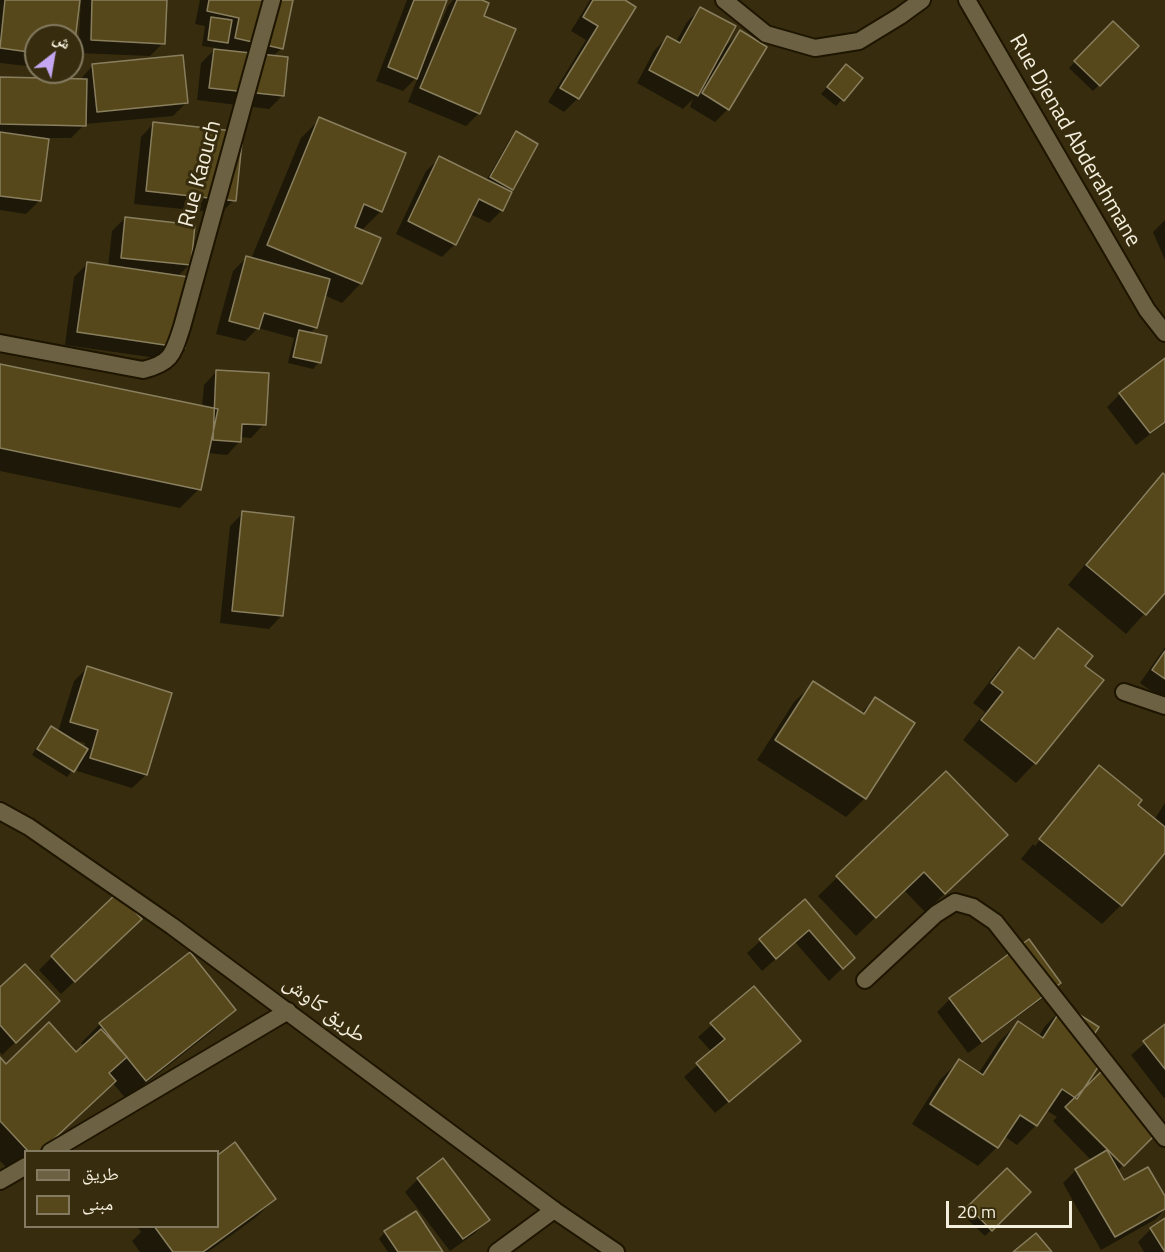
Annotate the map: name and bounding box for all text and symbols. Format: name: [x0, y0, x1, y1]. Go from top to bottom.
north arrow: [24, 24, 84, 84]
text: ش: [49, 26, 76, 55]
street label: Rue Djenad Abderahmane: [1002, 30, 1146, 252]
street label: Rue Kaouch: [174, 118, 228, 230]
street label: طريق كاوش: [277, 970, 371, 1050]
legend: [24, 1150, 219, 1228]
text: طريق: [82, 1160, 119, 1187]
scale bar: [949, 1189, 1075, 1227]
text: مبنى: [82, 1190, 113, 1217]
text: 20 m: [957, 1198, 996, 1225]

